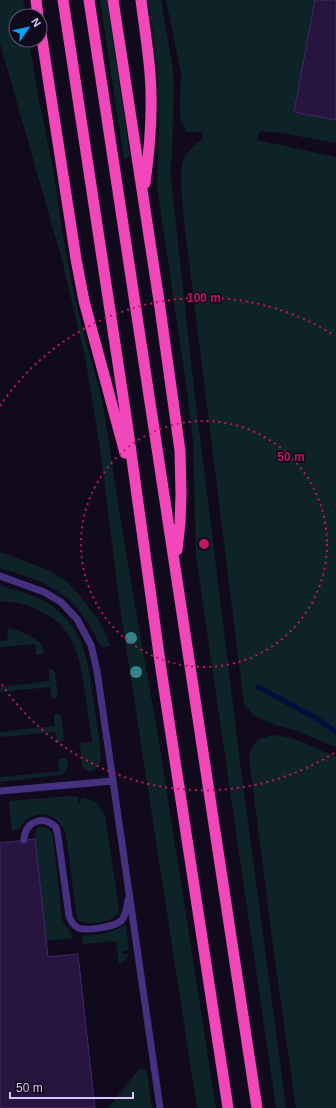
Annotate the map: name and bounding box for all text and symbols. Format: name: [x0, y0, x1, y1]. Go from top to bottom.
north arrow: [8, 8, 48, 48]
text: N: [29, 16, 44, 29]
text: 100 m: [187, 291, 221, 305]
text: 50 m: [277, 450, 305, 464]
centre of rings: [197, 537, 211, 551]
scale bar: [10, 1074, 133, 1100]
text: 50 m: [16, 1081, 43, 1095]

